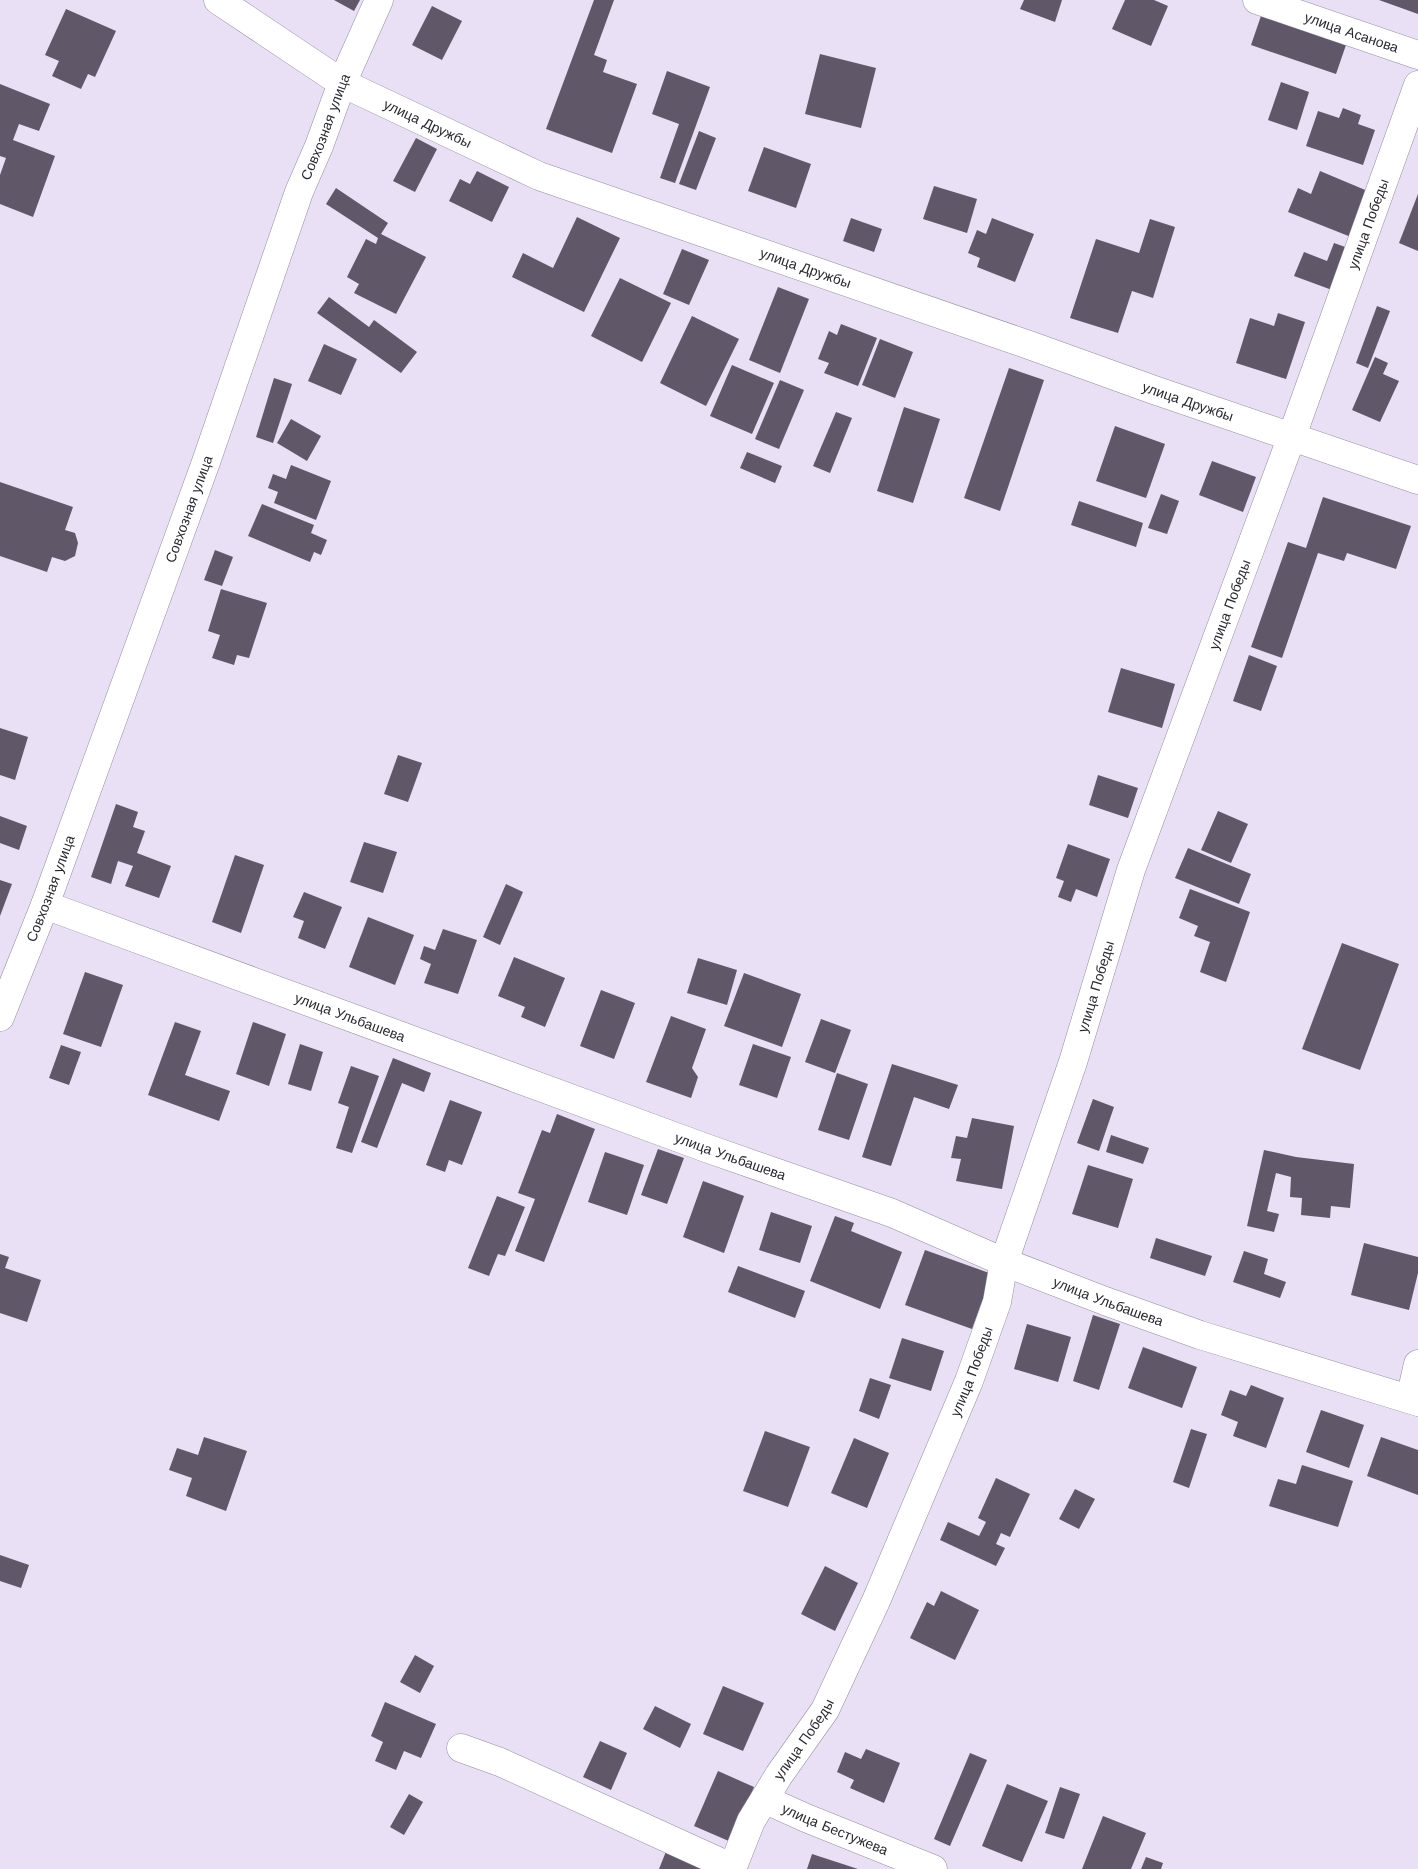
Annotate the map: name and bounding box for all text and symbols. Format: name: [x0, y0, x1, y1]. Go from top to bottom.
street label: улица Асанова: [1303, 9, 1401, 56]
street label: Совхозная улица: [297, 71, 353, 182]
street label: улица Дружбы: [381, 96, 474, 151]
street label: улица Победы: [1345, 177, 1392, 271]
street label: улица Дружбы: [758, 245, 853, 291]
street label: улица Дружбы: [1140, 378, 1235, 424]
street label: Совхозная улица: [162, 453, 216, 565]
street label: улица Победы: [1205, 557, 1253, 652]
street label: Совхозная улица: [23, 833, 78, 944]
street label: улица Победы: [1074, 939, 1117, 1034]
street label: улица Ульбашева: [293, 990, 408, 1045]
street label: улица Ульбашева: [673, 1129, 788, 1183]
street label: улица Ульбашева: [1051, 1274, 1166, 1329]
street label: улица Победы: [947, 1325, 996, 1419]
street label: улица Победы: [770, 1696, 837, 1782]
street label: улица Бестужева: [779, 1800, 891, 1858]

